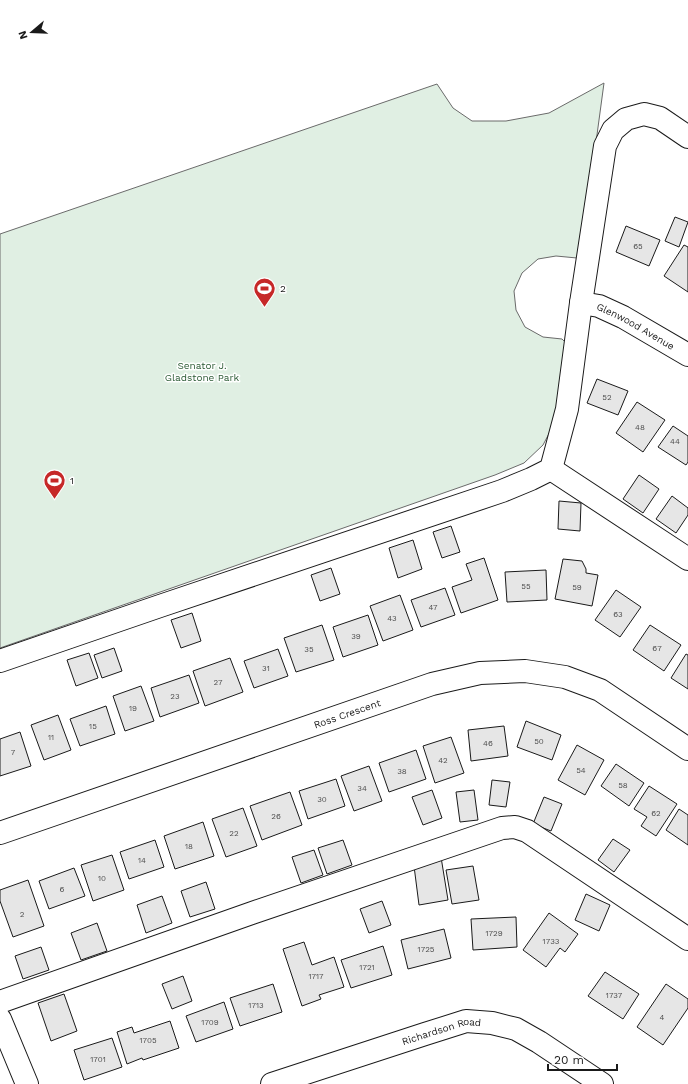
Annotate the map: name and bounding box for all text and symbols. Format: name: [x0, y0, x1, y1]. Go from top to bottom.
north arrow: [12, 12, 52, 52]
text: N: [16, 29, 30, 41]
house number: 65: [633, 242, 643, 251]
sports icon: 2: [251, 275, 277, 308]
place label: 2: [280, 283, 286, 294]
street label: Glenwood Avenue: [595, 301, 677, 352]
park label: Senator J. Gladstone Park: [165, 360, 240, 383]
house number: 52: [602, 393, 612, 402]
house number: 48: [635, 423, 645, 432]
house number: 44: [670, 437, 680, 446]
sports icon: 1: [41, 467, 67, 500]
place label: 1: [70, 475, 74, 486]
house number: 55: [521, 582, 531, 591]
house number: 59: [572, 583, 582, 592]
house number: 47: [429, 603, 438, 612]
house number: 63: [613, 610, 623, 619]
house number: 43: [387, 614, 397, 623]
house number: 39: [351, 632, 361, 641]
house number: 67: [652, 644, 662, 653]
house number: 35: [304, 645, 314, 654]
house number: 31: [262, 664, 270, 673]
house number: 27: [214, 678, 223, 687]
house number: 23: [170, 692, 180, 701]
street label: Ross Crescent: [312, 697, 383, 730]
house number: 19: [129, 704, 137, 713]
house number: 15: [89, 722, 97, 731]
house number: 11: [48, 733, 54, 742]
house number: 50: [534, 737, 544, 746]
house number: 46: [483, 739, 493, 748]
house number: 7: [11, 748, 16, 757]
house number: 42: [438, 756, 448, 765]
house number: 54: [576, 766, 586, 775]
house number: 38: [397, 767, 407, 776]
house number: 58: [618, 781, 628, 790]
house number: 34: [357, 784, 367, 793]
house number: 30: [317, 795, 327, 804]
house number: 62: [651, 809, 661, 818]
house number: 26: [271, 812, 281, 821]
house number: 22: [229, 829, 239, 838]
house number: 18: [185, 842, 193, 851]
house number: 14: [138, 856, 146, 865]
house number: 10: [98, 874, 106, 883]
house number: 6: [60, 885, 65, 894]
house number: 2: [20, 910, 25, 919]
house number: 1729: [485, 929, 503, 938]
house number: 1733: [543, 937, 560, 946]
house number: 1725: [418, 945, 435, 954]
house number: 1721: [359, 963, 375, 972]
house number: 1717: [308, 972, 324, 981]
house number: 1737: [606, 991, 623, 1000]
house number: 1713: [248, 1001, 264, 1010]
house number: 4: [660, 1013, 665, 1022]
street label: Richardson Road: [401, 1016, 482, 1047]
house number: 1709: [201, 1018, 219, 1027]
house number: 1705: [139, 1036, 157, 1045]
scale bar: [548, 1046, 617, 1072]
text: 20 m: [554, 1053, 584, 1067]
house number: 1701: [90, 1055, 106, 1064]

